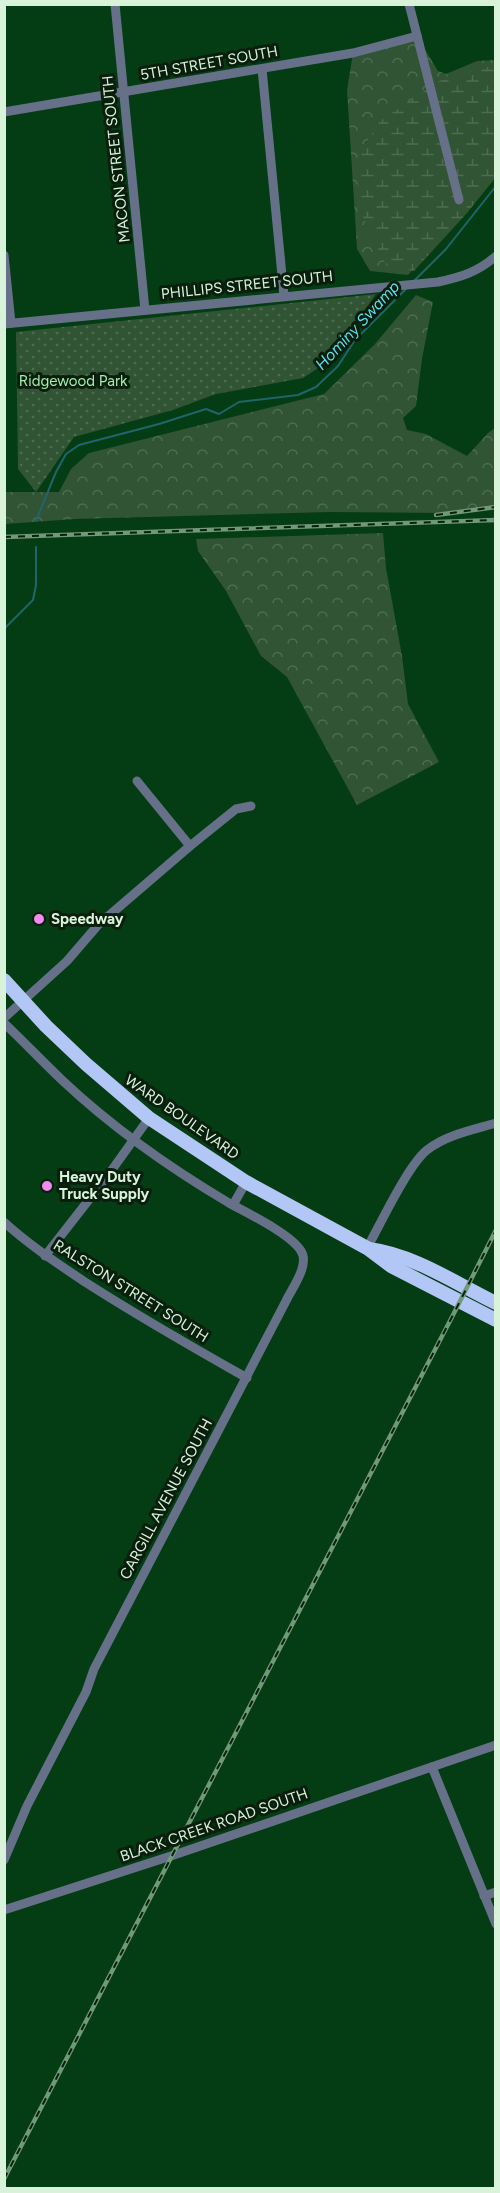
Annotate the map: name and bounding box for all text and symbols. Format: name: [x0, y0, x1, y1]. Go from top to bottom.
street label: 5TH STREET SOUTH: [139, 42, 279, 84]
street label: MACON STREET SOUTH: [98, 75, 134, 243]
street label: PHILLIPS STREET SOUTH: [160, 267, 334, 303]
water label: Hominy Swamp: [311, 277, 403, 374]
park label: Ridgewood Park: [19, 372, 128, 390]
place label: Speedway: [51, 910, 124, 928]
marker: Speedway: [32, 912, 46, 926]
street label: WARD BOULEVARD: [121, 1071, 243, 1163]
place label: Heavy Duty Truck Supply: [59, 1168, 150, 1203]
marker: Heavy Duty Truck Supply: [40, 1179, 54, 1193]
street label: RALSTON STREET SOUTH: [50, 1236, 212, 1346]
street label: CARGILL AVENUE SOUTH: [116, 1416, 216, 1582]
street label: BLACK CREEK ROAD SOUTH: [118, 1784, 310, 1866]

